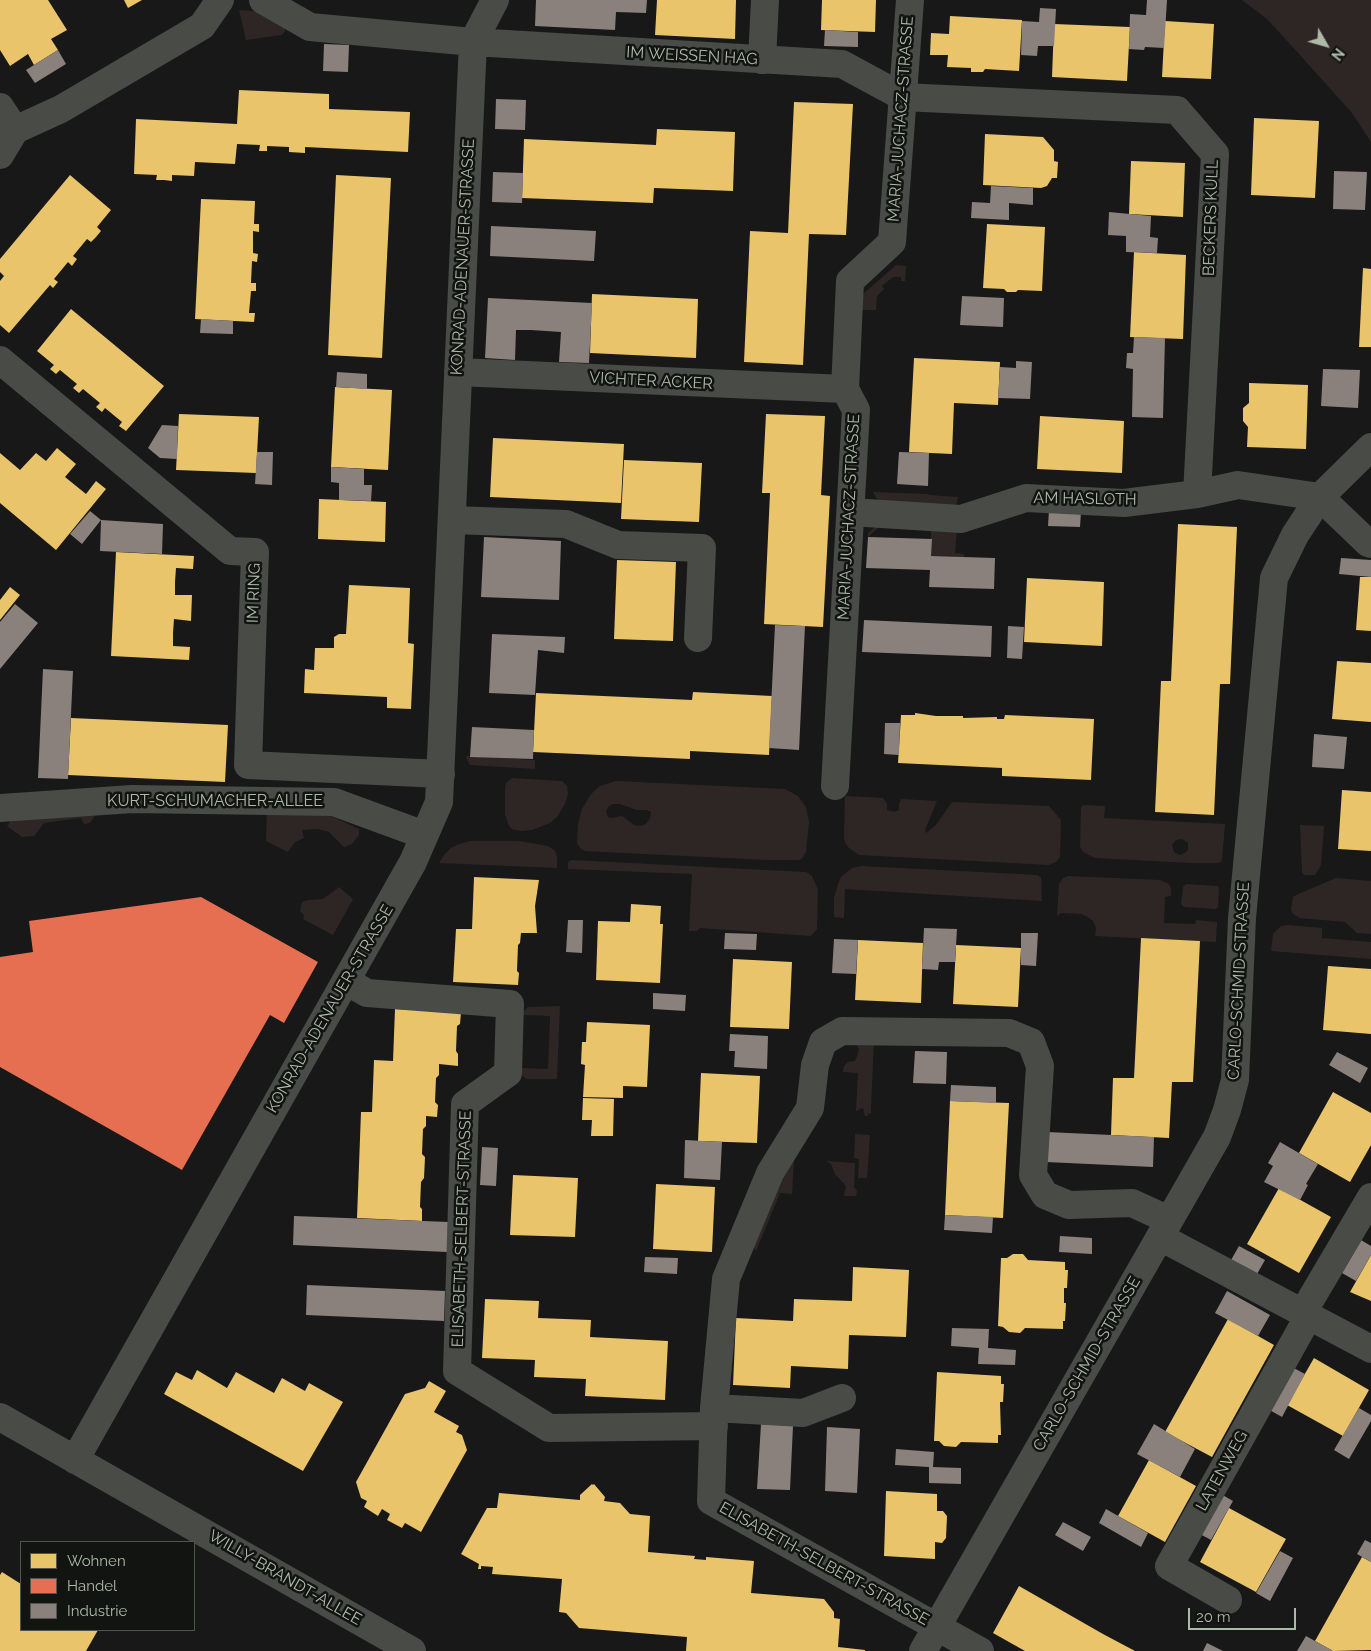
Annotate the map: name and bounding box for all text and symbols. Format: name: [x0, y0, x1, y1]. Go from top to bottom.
street label: MARIA-JUCHACZ-STRASSE: [884, 15, 918, 223]
north arrow: [1301, 20, 1351, 70]
street label: IM WEISSEN HAG: [626, 43, 758, 69]
text: N: [1328, 45, 1347, 63]
street label: KONRAD-ADENAUER-STRASSE: [447, 138, 479, 376]
street label: BECKERS KULL: [1199, 159, 1223, 277]
street label: VICHTER ACKER: [589, 368, 713, 394]
street label: MARIA-JUCHACZ-STRASSE: [834, 414, 864, 620]
street label: AM HASLOTH: [1033, 489, 1137, 509]
street label: IM RING: [243, 563, 265, 623]
street label: KURT-SCHUMACHER-ALLEE: [107, 791, 323, 811]
street label: CARLO-SCHMID-STRASSE: [1224, 882, 1254, 1080]
street label: KONRAD-ADENAUER-STRASSE: [263, 902, 397, 1116]
street label: ELISABETH-SELBERT-STRASSE: [448, 1110, 476, 1348]
street label: CARLO-SCHMID-STRASSE: [1029, 1273, 1145, 1455]
street label: LATENWEG: [1192, 1428, 1252, 1514]
street label: ELISABETH-SELBERT-STRASSE: [716, 1498, 932, 1630]
street label: WILLY-BRANDT-ALLEE: [205, 1526, 365, 1630]
legend: [20, 1541, 195, 1631]
text: Wohnen: [67, 1552, 126, 1570]
text: Handel: [67, 1577, 117, 1595]
scale bar: [1191, 1598, 1298, 1630]
text: Industrie: [67, 1602, 127, 1620]
text: 20 m: [1196, 1608, 1231, 1626]

